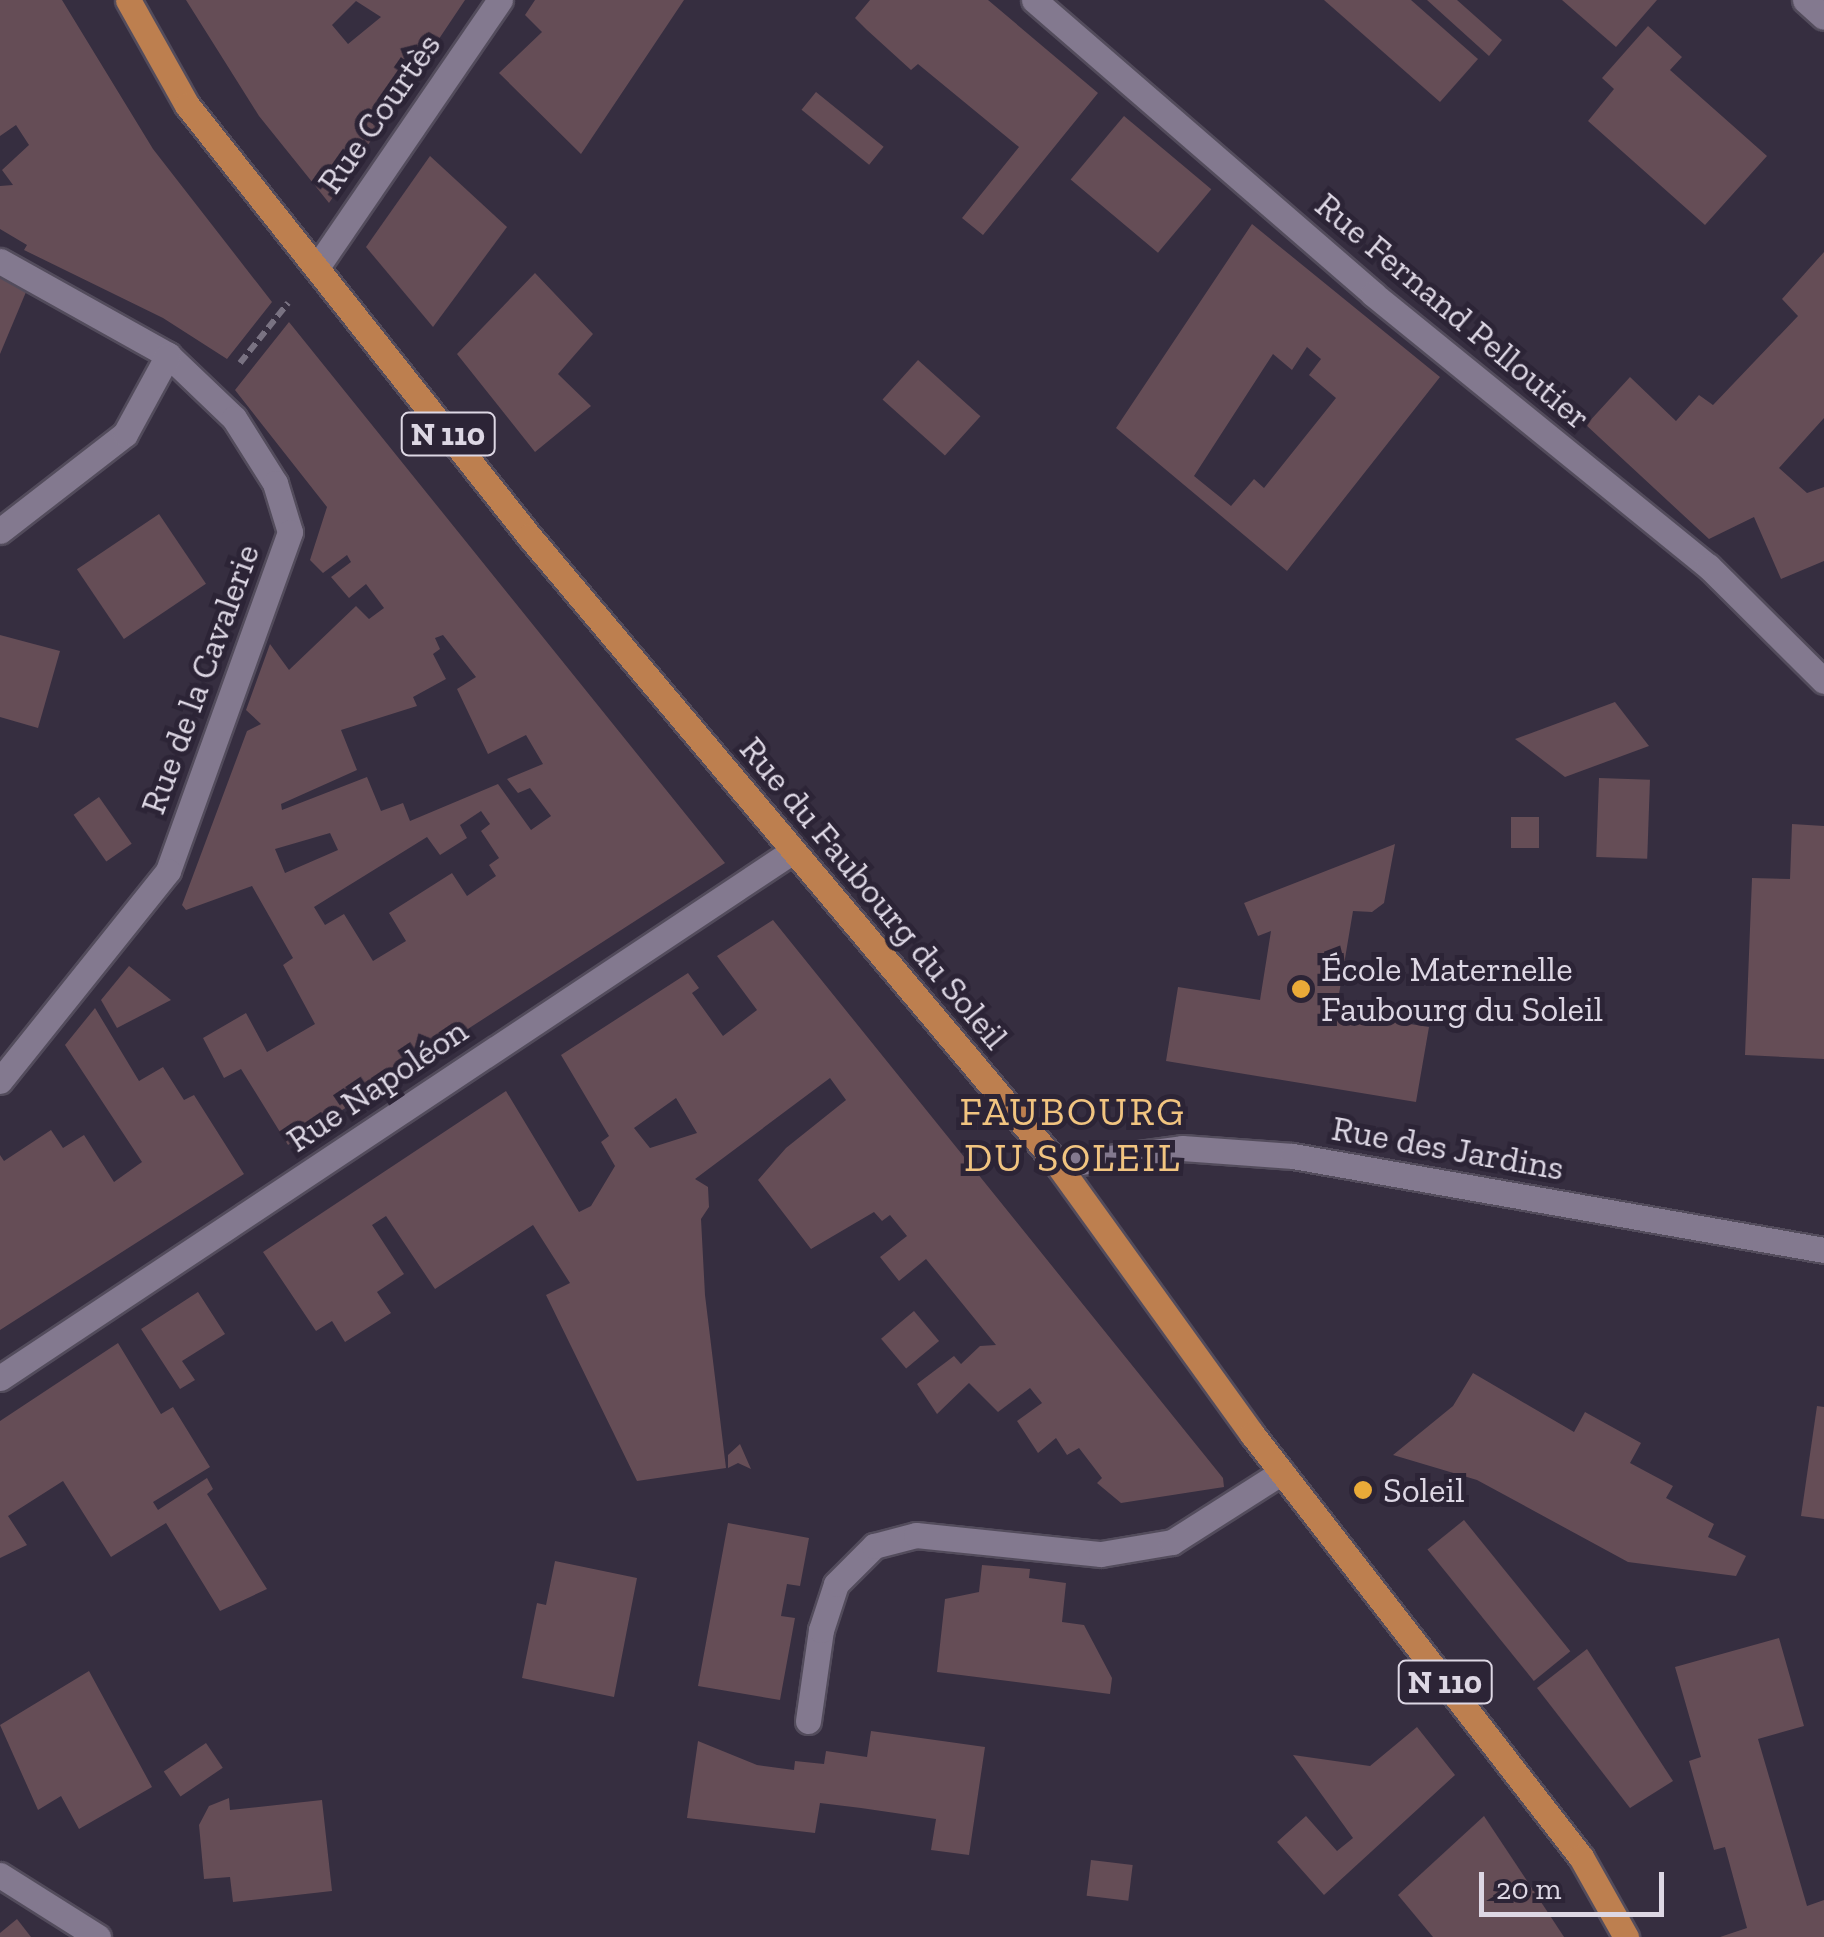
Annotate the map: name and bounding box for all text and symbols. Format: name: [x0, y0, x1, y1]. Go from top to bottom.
street label: Rue Courtès: [309, 25, 449, 201]
street label: Rue Fernand Pelloutier: [1307, 184, 1599, 438]
road number: N 110: [400, 407, 496, 461]
street label: Rue de la Cavalerie: [132, 539, 268, 819]
street label: Rue du Faubourg du Soleil: [731, 728, 1017, 1058]
place label: École Maternelle Faubourg du Soleil: [1321, 948, 1603, 1030]
marker: École Maternelle Faubourg du Soleil: [1290, 978, 1312, 1000]
street label: Rue Napoléon: [279, 1009, 475, 1161]
district label: FAUBOURG DU SOLEIL: [960, 1087, 1186, 1181]
street label: Rue des Jardins: [1328, 1107, 1568, 1189]
place label: Soleil: [1383, 1469, 1464, 1511]
marker: Soleil: [1352, 1479, 1374, 1501]
road number: N 110: [1398, 1655, 1492, 1709]
scale bar: [1484, 1852, 1669, 1914]
text: 20 m: [1496, 1871, 1561, 1907]

